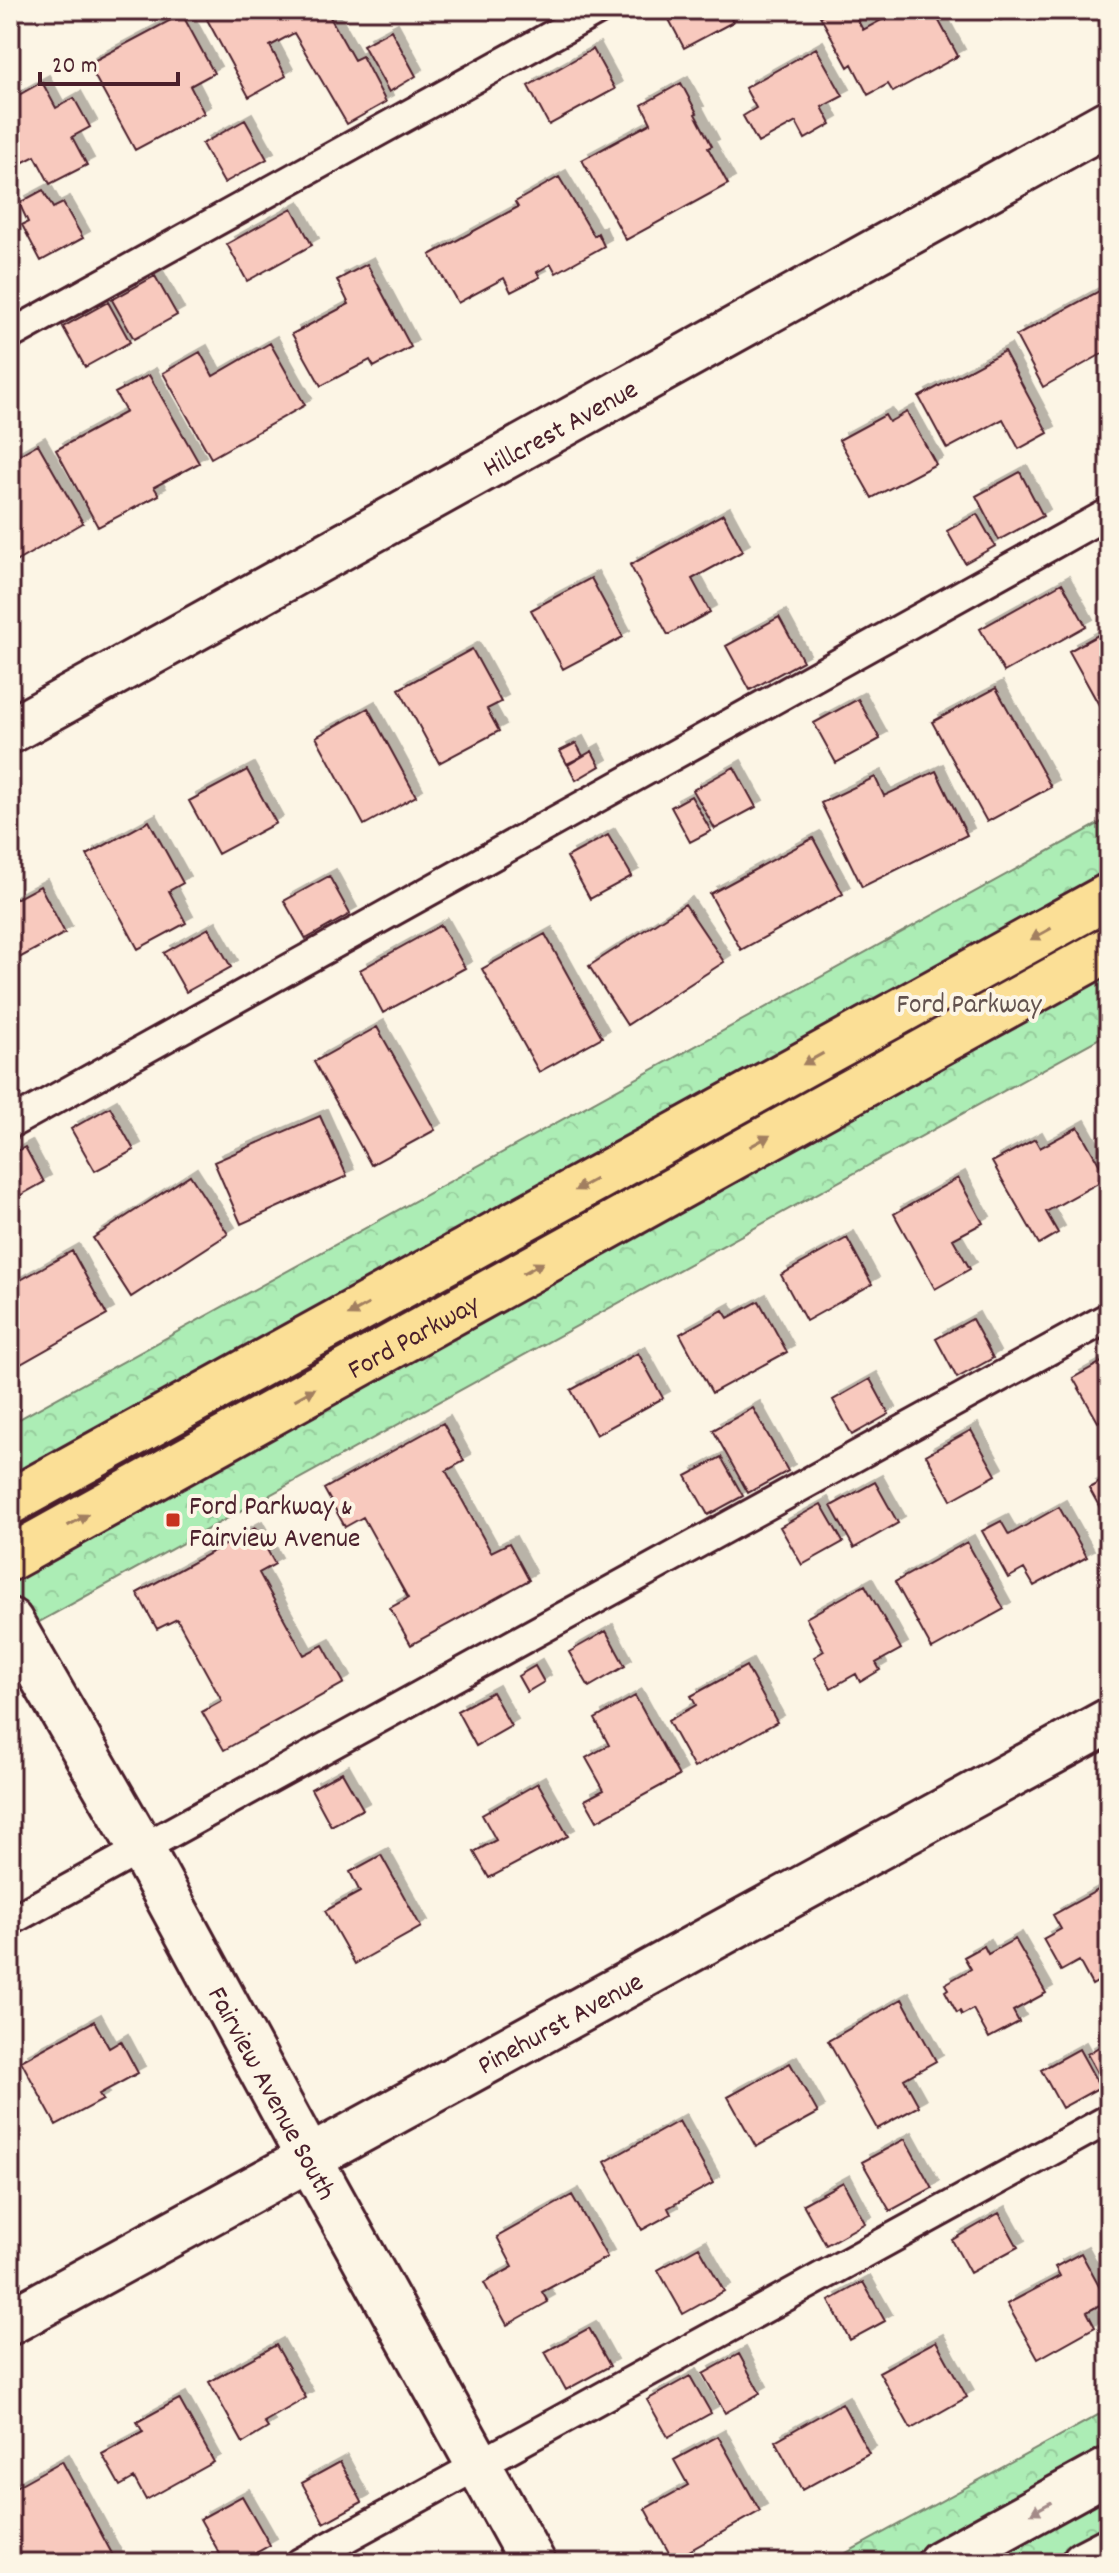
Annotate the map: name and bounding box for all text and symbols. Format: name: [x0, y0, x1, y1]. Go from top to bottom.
scale bar: [40, 36, 178, 86]
text: 20 m: [52, 50, 98, 84]
street label: Hillcrest Avenue: [477, 372, 647, 490]
one-way arrow: [1029, 927, 1052, 940]
park label: Ford Parkway: [896, 987, 1042, 1027]
one-way arrow: [802, 1052, 824, 1066]
one-way arrow: [749, 1135, 771, 1149]
one-way arrow: [574, 1178, 597, 1192]
one-way arrow: [521, 1261, 544, 1274]
street label: Ford Parkway: [342, 1286, 489, 1392]
one-way arrow: [346, 1304, 369, 1317]
one-way arrow: [294, 1387, 316, 1401]
place label: Ford Parkway & Fairview Avenue: [189, 1489, 360, 1561]
marker: Ford Parkway & Fairview Avenue: [164, 1511, 182, 1529]
one-way arrow: [67, 1513, 89, 1527]
street label: Pinehurst Avenue: [471, 1964, 652, 2088]
street label: Fairview Avenue South: [195, 1981, 344, 2209]
one-way arrow: [1029, 2501, 1052, 2514]

